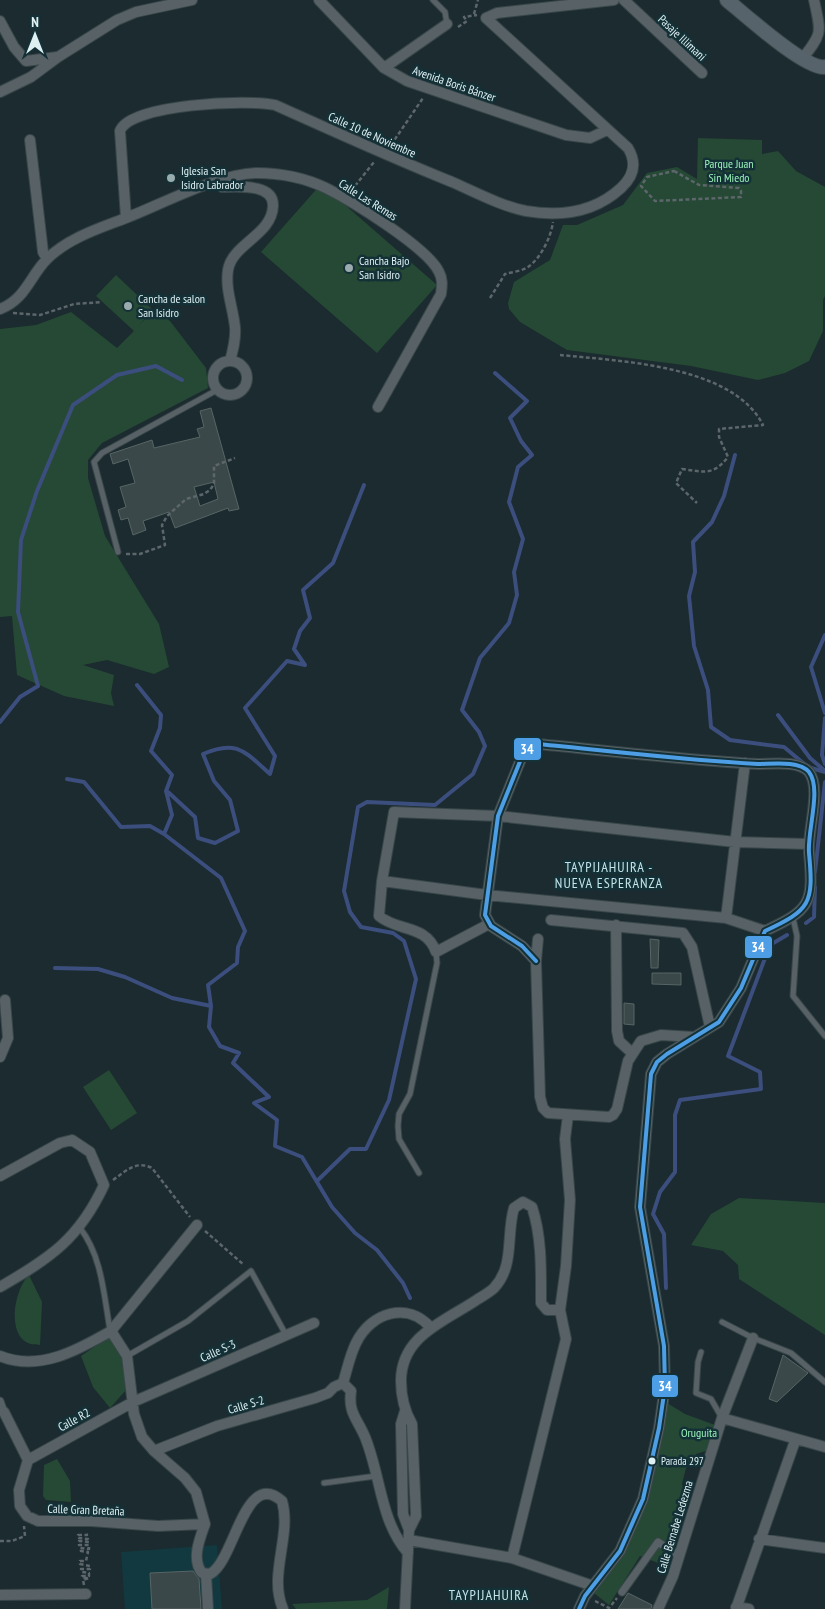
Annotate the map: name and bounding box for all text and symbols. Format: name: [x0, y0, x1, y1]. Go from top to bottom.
north arrow: [10, 10, 60, 60]
street label: Pasaje Illimani: [655, 12, 710, 64]
text: N: [31, 13, 39, 31]
street label: Avenida Boris Bánzer: [411, 62, 498, 105]
street label: Calle 10 de Noviembre: [326, 109, 418, 161]
park label: Parque Juan Sin Miedo: [704, 156, 754, 185]
place label: Iglesia San Isidro Labrador: [181, 163, 244, 192]
marker: Iglesia San Isidro Labrador: [165, 172, 177, 184]
street label: Calle Las Remas: [336, 176, 400, 224]
place label: Cancha Bajo San Isidro: [359, 253, 410, 282]
marker: Cancha Bajo San Isidro: [343, 262, 355, 274]
place label: Cancha de salon San Isidro: [138, 291, 205, 320]
marker: Cancha de salon San Isidro: [122, 300, 134, 312]
line badge: 34: [513, 737, 542, 761]
text: 34: [520, 740, 534, 758]
district label: TAYPIJAHUIRA - NUEVA ESPERANZA: [555, 858, 663, 892]
line badge: 34: [744, 935, 773, 959]
text: 34: [751, 938, 765, 956]
street label: Calle S-3: [198, 1336, 238, 1365]
line badge: 34: [651, 1374, 679, 1398]
text: 34: [658, 1377, 672, 1395]
street label: Calle S-2: [226, 1392, 266, 1417]
street label: Calle R2: [55, 1405, 92, 1434]
park label: Oruguita: [681, 1425, 717, 1440]
place label: Parada 297: [661, 1454, 704, 1468]
marker: Parada 297: [647, 1456, 657, 1466]
street label: Calle Bernabe Ledezma: [653, 1478, 696, 1575]
street label: Calle Gran Bretaña: [47, 1501, 125, 1518]
district label: TAYPIJAHUIRA: [449, 1586, 529, 1604]

